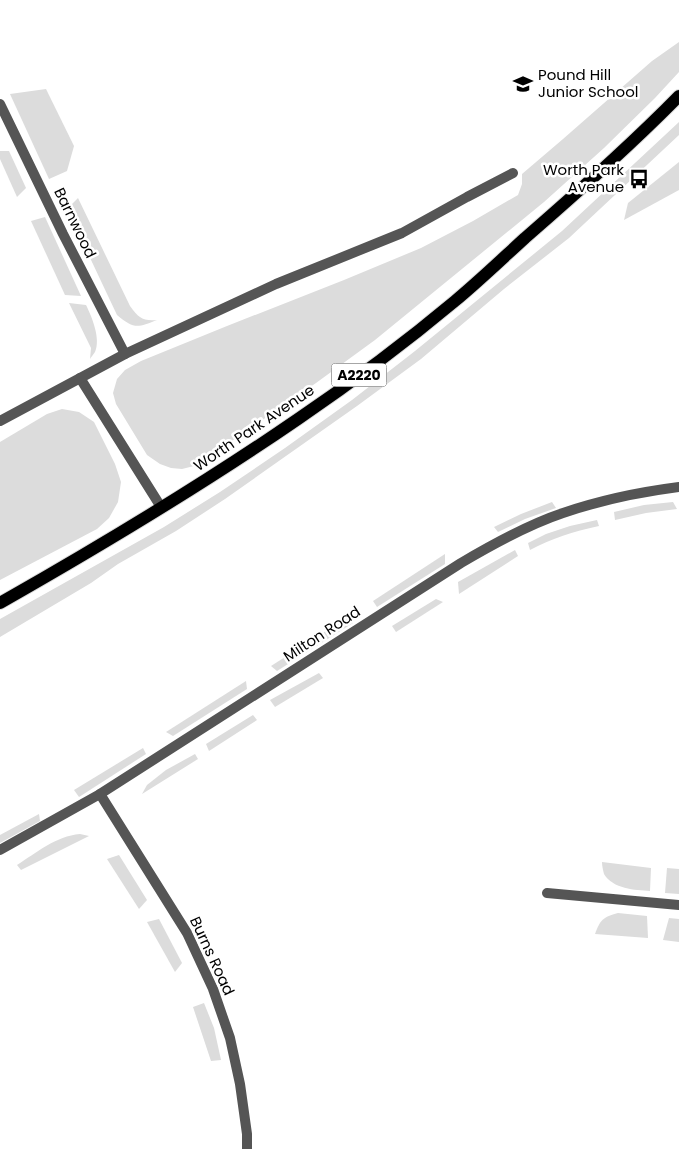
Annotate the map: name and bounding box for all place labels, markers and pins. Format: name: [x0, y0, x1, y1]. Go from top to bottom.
place label: Pound Hill Junior School: [538, 64, 638, 102]
school or university icon: Pound Hill Junior School: [512, 73, 534, 95]
place label: Worth Park Avenue: [543, 159, 624, 197]
bus stop icon: Worth Park Avenue: [628, 168, 650, 190]

